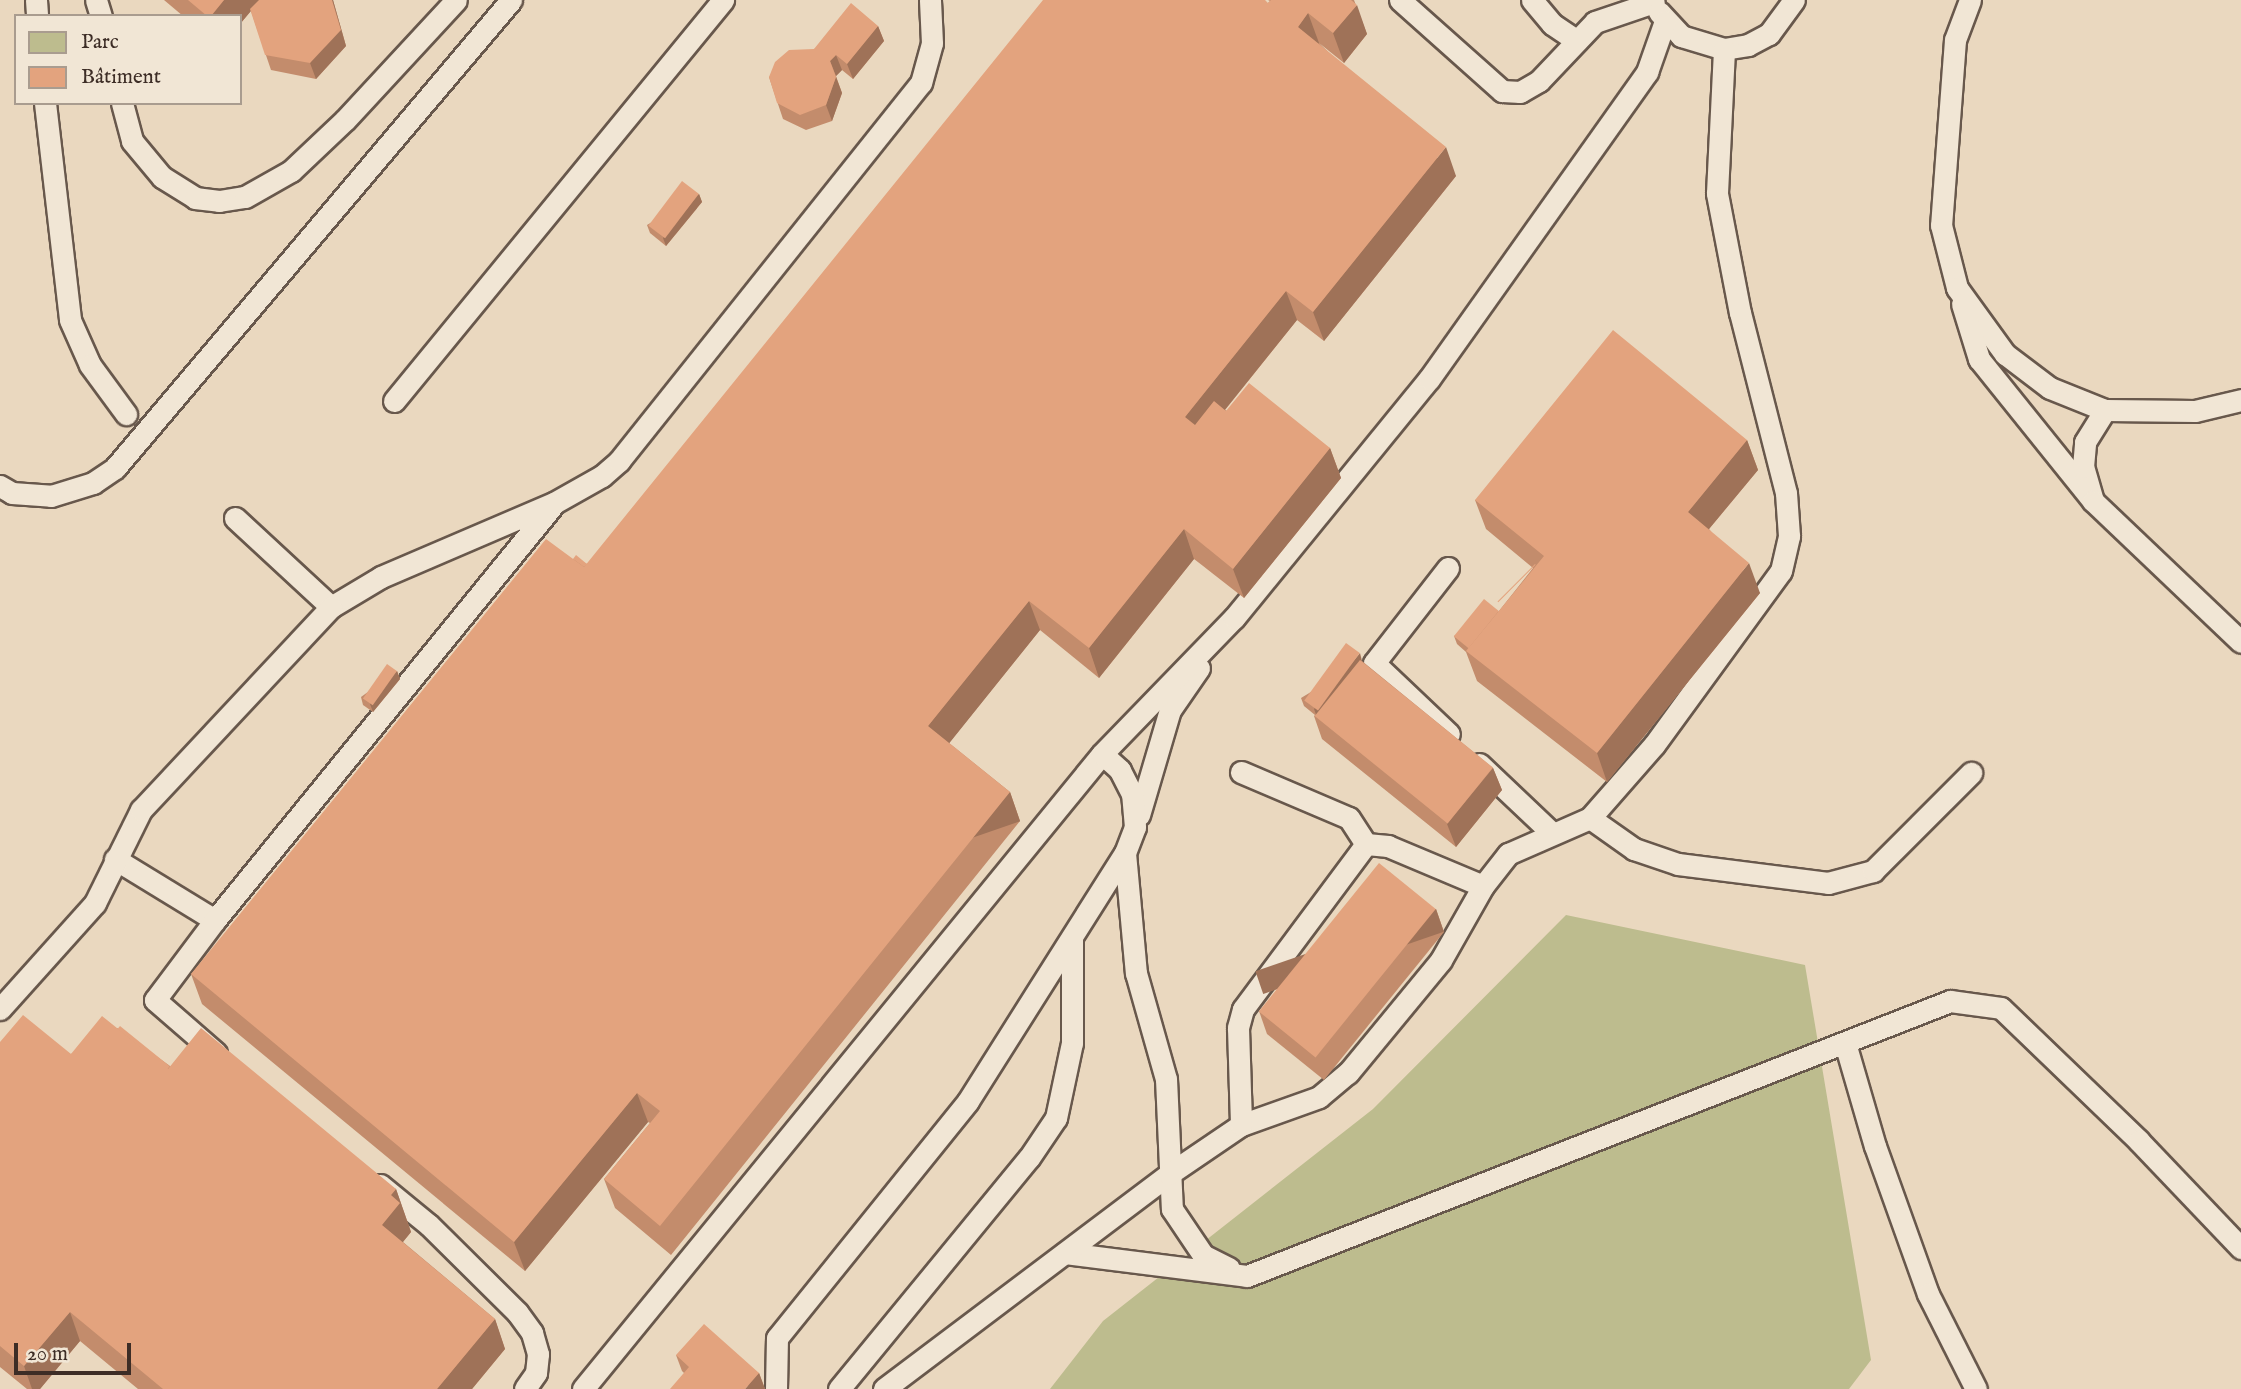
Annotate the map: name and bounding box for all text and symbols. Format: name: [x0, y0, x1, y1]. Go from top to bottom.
legend: [14, 14, 242, 105]
text: Parc: [81, 29, 119, 56]
text: Bâtiment: [81, 64, 161, 91]
scale bar: [18, 1330, 135, 1374]
text: 20 m: [27, 1341, 68, 1368]

